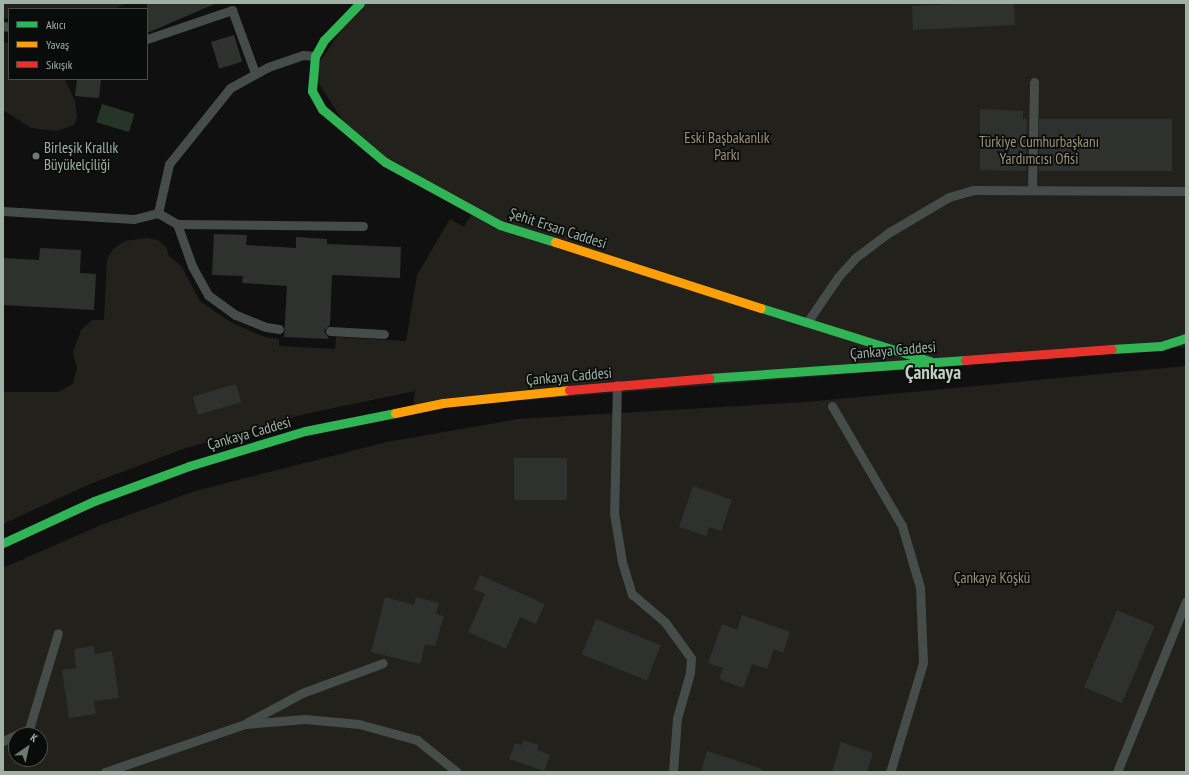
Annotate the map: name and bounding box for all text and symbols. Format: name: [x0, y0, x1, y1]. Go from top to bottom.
legend: [8, 8, 148, 80]
text: Akıcı: [46, 17, 66, 32]
text: Yavaş: [46, 37, 69, 52]
text: Sıkışık: [46, 57, 72, 72]
park label: Eski Başbakanlık Parkı: [684, 128, 770, 163]
park label: Türkiye Cumhurbaşkanı Yardımcısı Ofisi: [979, 132, 1099, 167]
place label: Birleşik Krallık Büyükelçiliği: [44, 138, 119, 173]
marker: Birleşik Krallık Büyükelçiliği: [31, 151, 41, 161]
street label: Şehit Ersan Caddesi: [507, 204, 609, 252]
street label: Çankaya Caddesi: [849, 337, 937, 363]
district label: Çankaya: [905, 362, 961, 384]
street label: Çankaya Caddesi: [525, 363, 613, 389]
street label: Çankaya Caddesi: [205, 412, 293, 454]
park label: Çankaya Köşkü: [954, 569, 1030, 587]
north arrow: [8, 727, 48, 767]
text: K: [28, 730, 40, 745]

